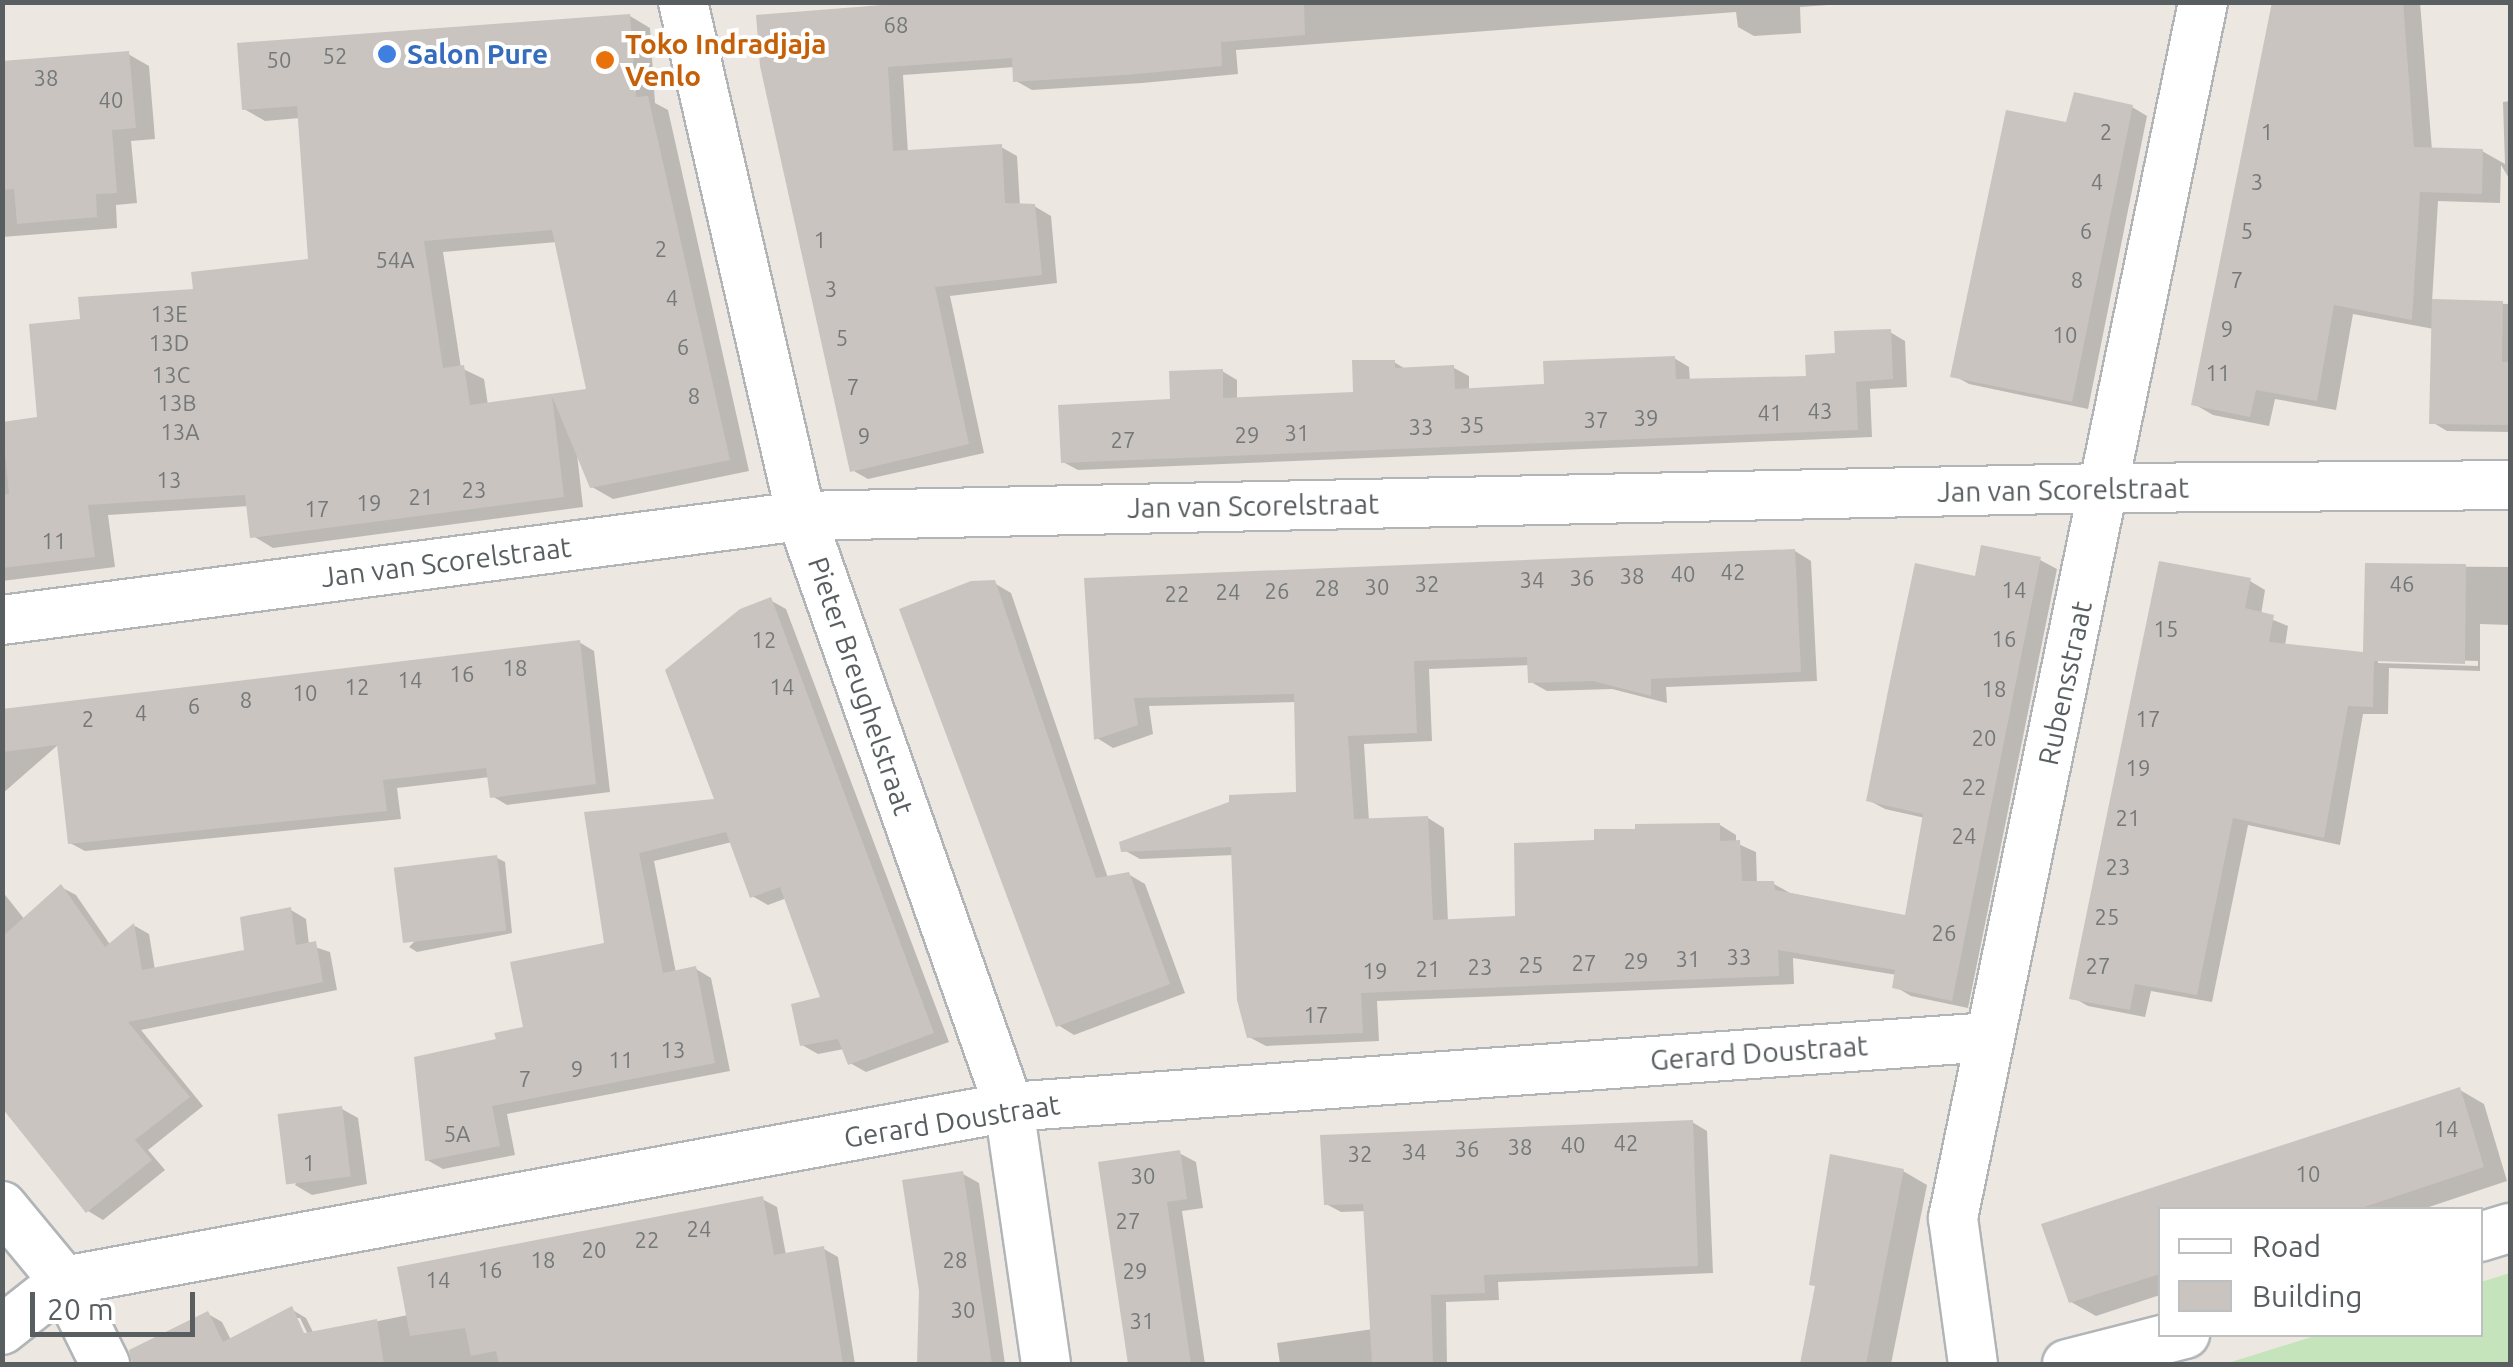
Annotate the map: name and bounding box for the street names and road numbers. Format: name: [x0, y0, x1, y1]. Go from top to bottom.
street label: Jan van Scorelstraat: [1937, 471, 2189, 509]
street label: Jan van Scorelstraat: [1127, 487, 1379, 525]
street label: Jan van Scorelstraat: [319, 530, 573, 594]
street label: Pieter Breughelstraat: [801, 553, 921, 819]
street label: Rubensstraat: [2031, 598, 2099, 768]
street label: Gerard Doustraat: [1649, 1029, 1869, 1077]
street label: Gerard Doustraat: [842, 1087, 1062, 1155]

